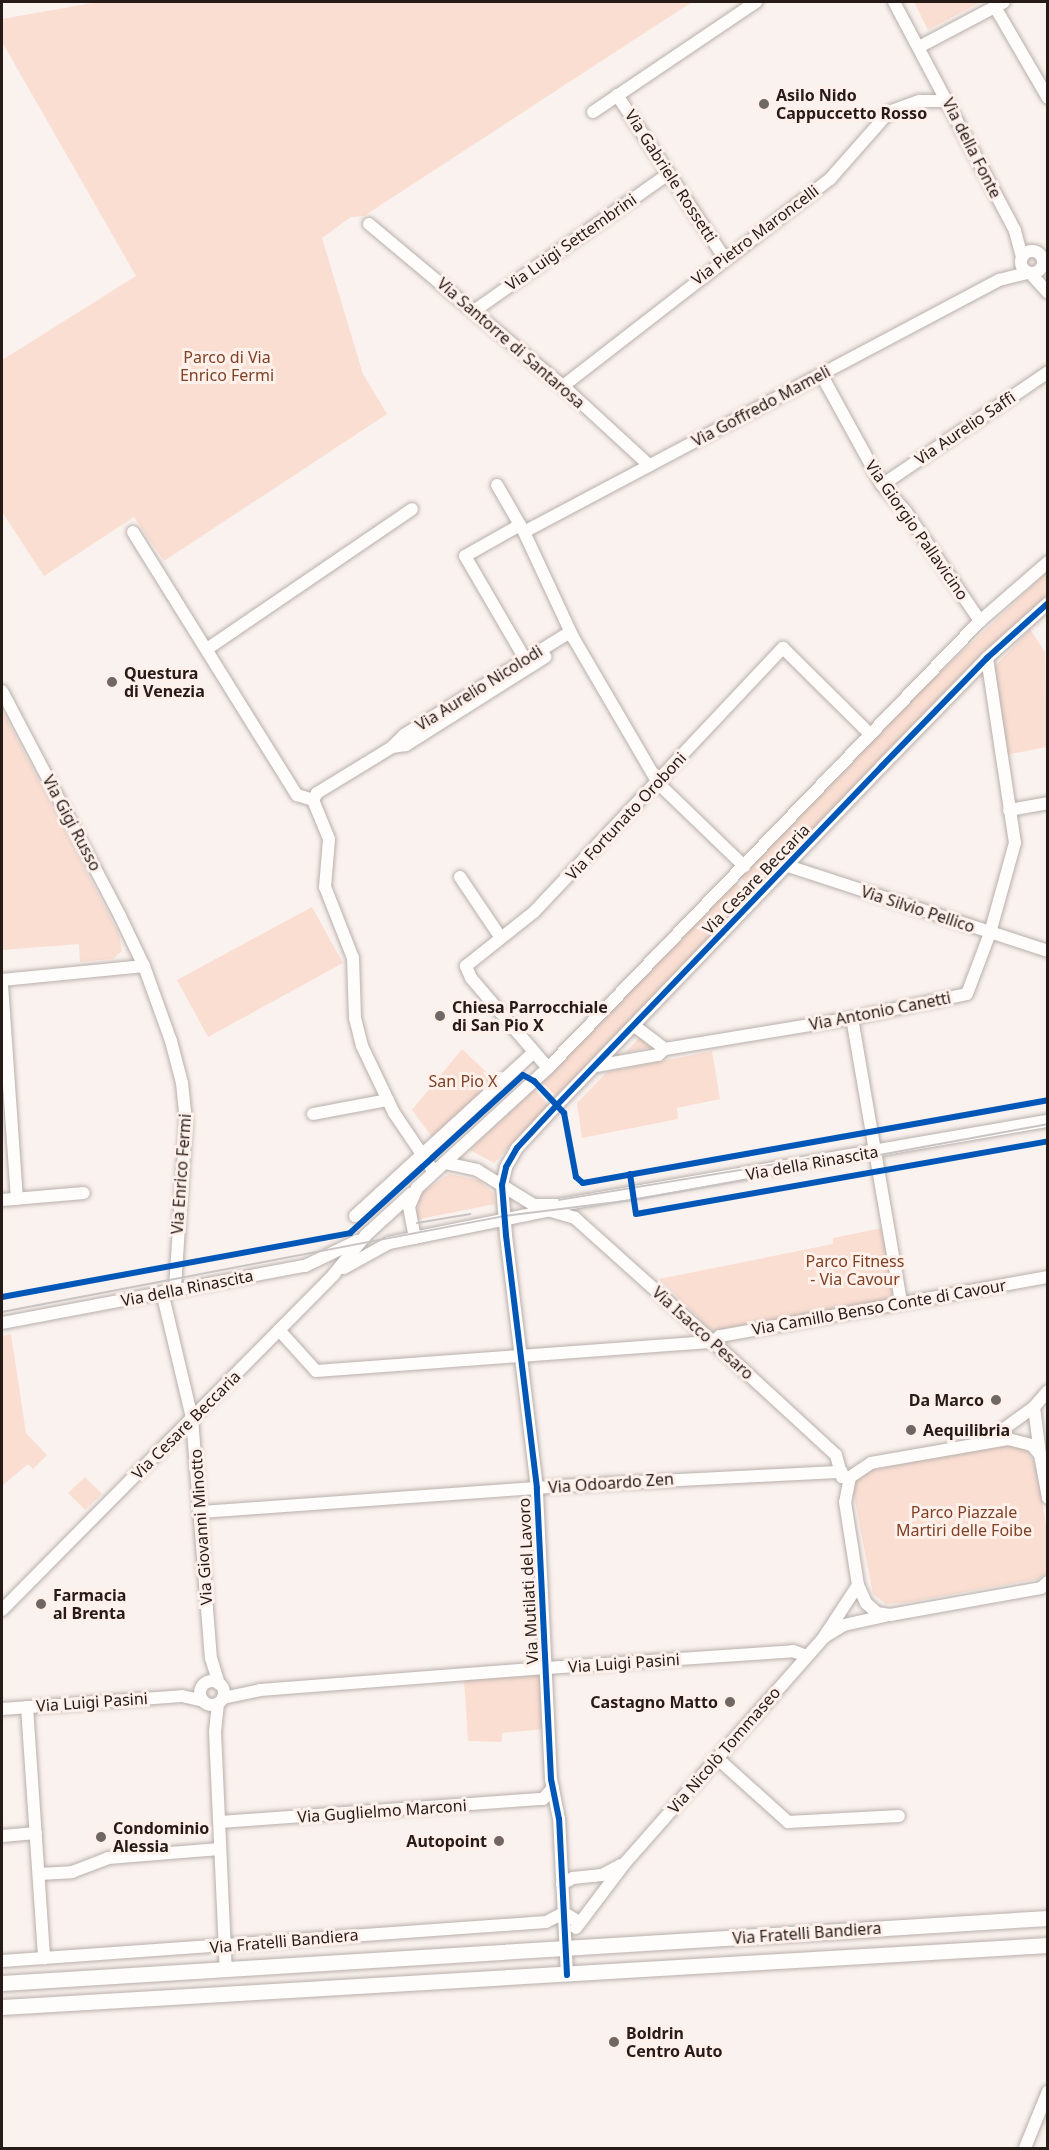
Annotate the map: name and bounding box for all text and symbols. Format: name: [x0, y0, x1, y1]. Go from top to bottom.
place label: Asilo Nido Cappuccetto Rosso: [776, 85, 927, 123]
street label: Via della Fonte: [939, 95, 1005, 201]
marker: Asilo Nido Cappuccetto Rosso: [757, 97, 771, 111]
street label: Via Gabriele Rossetti: [621, 106, 721, 246]
street label: Via Pietro Maroncelli: [688, 181, 822, 289]
street label: Via Luigi Settembrini: [502, 190, 640, 294]
street label: Via Santorre di Santarosa: [433, 274, 589, 412]
park label: Parco di Via Enrico Fermi: [180, 347, 274, 385]
street label: Via Goffredo Mameli: [689, 361, 833, 451]
street label: Via Aurelio Saffi: [911, 387, 1019, 469]
street label: Via Giorgio Pallavicino: [862, 456, 972, 604]
street label: Via Aurelio Nicolodi: [412, 641, 546, 735]
place label: Questura di Venezia: [124, 663, 205, 701]
marker: Questura di Venezia: [105, 675, 119, 689]
street label: Via Fortunato Oroboni: [562, 748, 690, 884]
street label: Via Gigi Russo: [39, 772, 105, 874]
street label: Via Cesare Beccaria: [699, 820, 813, 938]
street label: Via Silvio Pellico: [859, 882, 977, 936]
street label: Via Antonio Canetti: [808, 988, 952, 1034]
place label: Chiesa Parrocchiale di San Pio X: [452, 997, 608, 1035]
marker: Chiesa Parrocchiale di San Pio X: [433, 1009, 447, 1023]
park label: San Pio X: [429, 1071, 497, 1091]
street label: Via Enrico Fermi: [167, 1113, 195, 1235]
street label: Via della Rinascita: [744, 1142, 880, 1184]
park label: Parco Fitness - Via Cavour: [806, 1251, 904, 1289]
street label: Via della Rinascita: [119, 1266, 255, 1310]
street label: Via Camillo Benso Conte di Cavour: [750, 1275, 1008, 1339]
street label: Via Isacco Pesaro: [648, 1283, 758, 1383]
street label: Via Cesare Beccaria: [128, 1367, 244, 1483]
place label: Da Marco: [909, 1390, 984, 1410]
marker: Da Marco: [989, 1393, 1003, 1407]
place label: Aequilibria: [923, 1420, 1010, 1440]
marker: Aequilibria: [904, 1423, 918, 1437]
street label: Via Giovanni Minotto: [186, 1448, 216, 1606]
street label: Via Odoardo Zen: [548, 1469, 674, 1497]
street label: Via Mutilati del Lavoro: [514, 1497, 542, 1665]
park label: Parco Piazzale Martiri delle Foibe: [896, 1502, 1032, 1540]
place label: Farmacia al Brenta: [53, 1585, 126, 1623]
marker: Farmacia al Brenta: [34, 1597, 48, 1611]
street label: Via Luigi Pasini: [568, 1650, 680, 1676]
street label: Via Nicolò Tommaseo: [664, 1683, 784, 1817]
street label: Via Luigi Pasini: [36, 1689, 148, 1715]
place label: Castagno Matto: [590, 1692, 718, 1712]
marker: Castagno Matto: [723, 1695, 737, 1709]
street label: Via Guglielmo Marconi: [297, 1796, 467, 1826]
place label: Condominio Alessia: [113, 1818, 209, 1856]
marker: Condominio Alessia: [94, 1830, 108, 1844]
place label: Autopoint: [406, 1831, 487, 1851]
marker: Autopoint: [492, 1834, 506, 1848]
street label: Via Fratelli Bandiera: [732, 1918, 882, 1948]
street label: Via Fratelli Bandiera: [209, 1925, 359, 1957]
place label: Boldrin Centro Auto: [626, 2023, 723, 2061]
marker: Boldrin Centro Auto: [607, 2035, 621, 2049]

